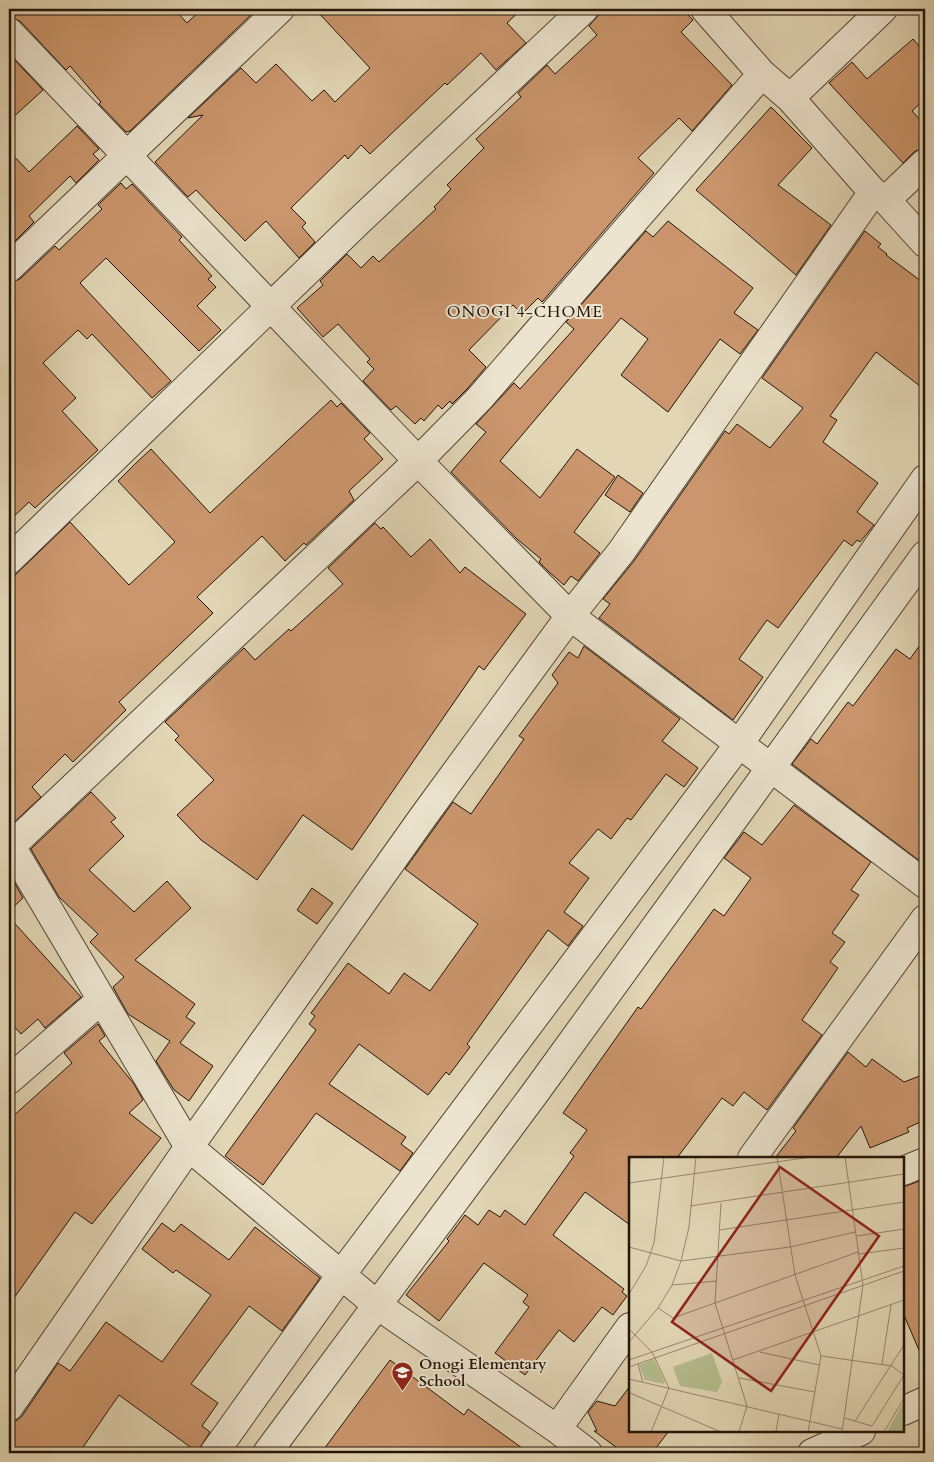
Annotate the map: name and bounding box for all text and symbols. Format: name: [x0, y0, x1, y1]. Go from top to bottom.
district label: ONOGI 4-CHOME: [447, 301, 603, 323]
inset map: [629, 1157, 904, 1432]
place label: Onogi Elementary School: [419, 1354, 547, 1391]
school or university icon: Onogi Elementary School: [391, 1361, 415, 1392]

